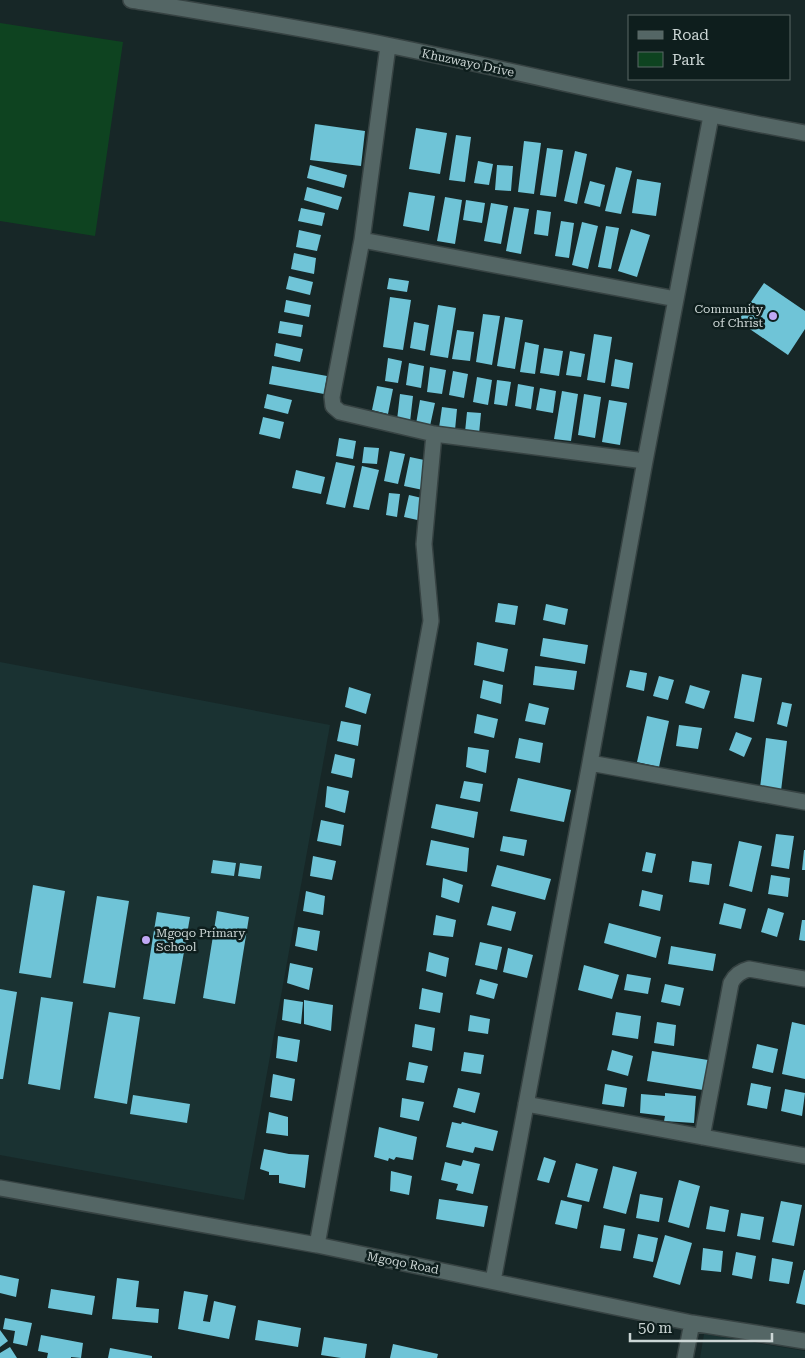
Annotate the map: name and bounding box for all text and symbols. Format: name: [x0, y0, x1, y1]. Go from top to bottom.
legend: [628, 15, 790, 80]
text: Road: [672, 26, 709, 44]
street label: Khuzwayo Drive: [420, 46, 516, 80]
text: Park: [672, 51, 706, 69]
place label: Community of Christ: [694, 302, 764, 330]
marker: Community of Christ: [767, 310, 779, 322]
place label: Mgoqo Primary School: [156, 926, 246, 954]
marker: Mgoqo Primary School: [140, 934, 152, 946]
street label: Mgoqo Road: [366, 1249, 440, 1277]
scale bar: [630, 1310, 772, 1342]
text: 50 m: [638, 1319, 673, 1337]

